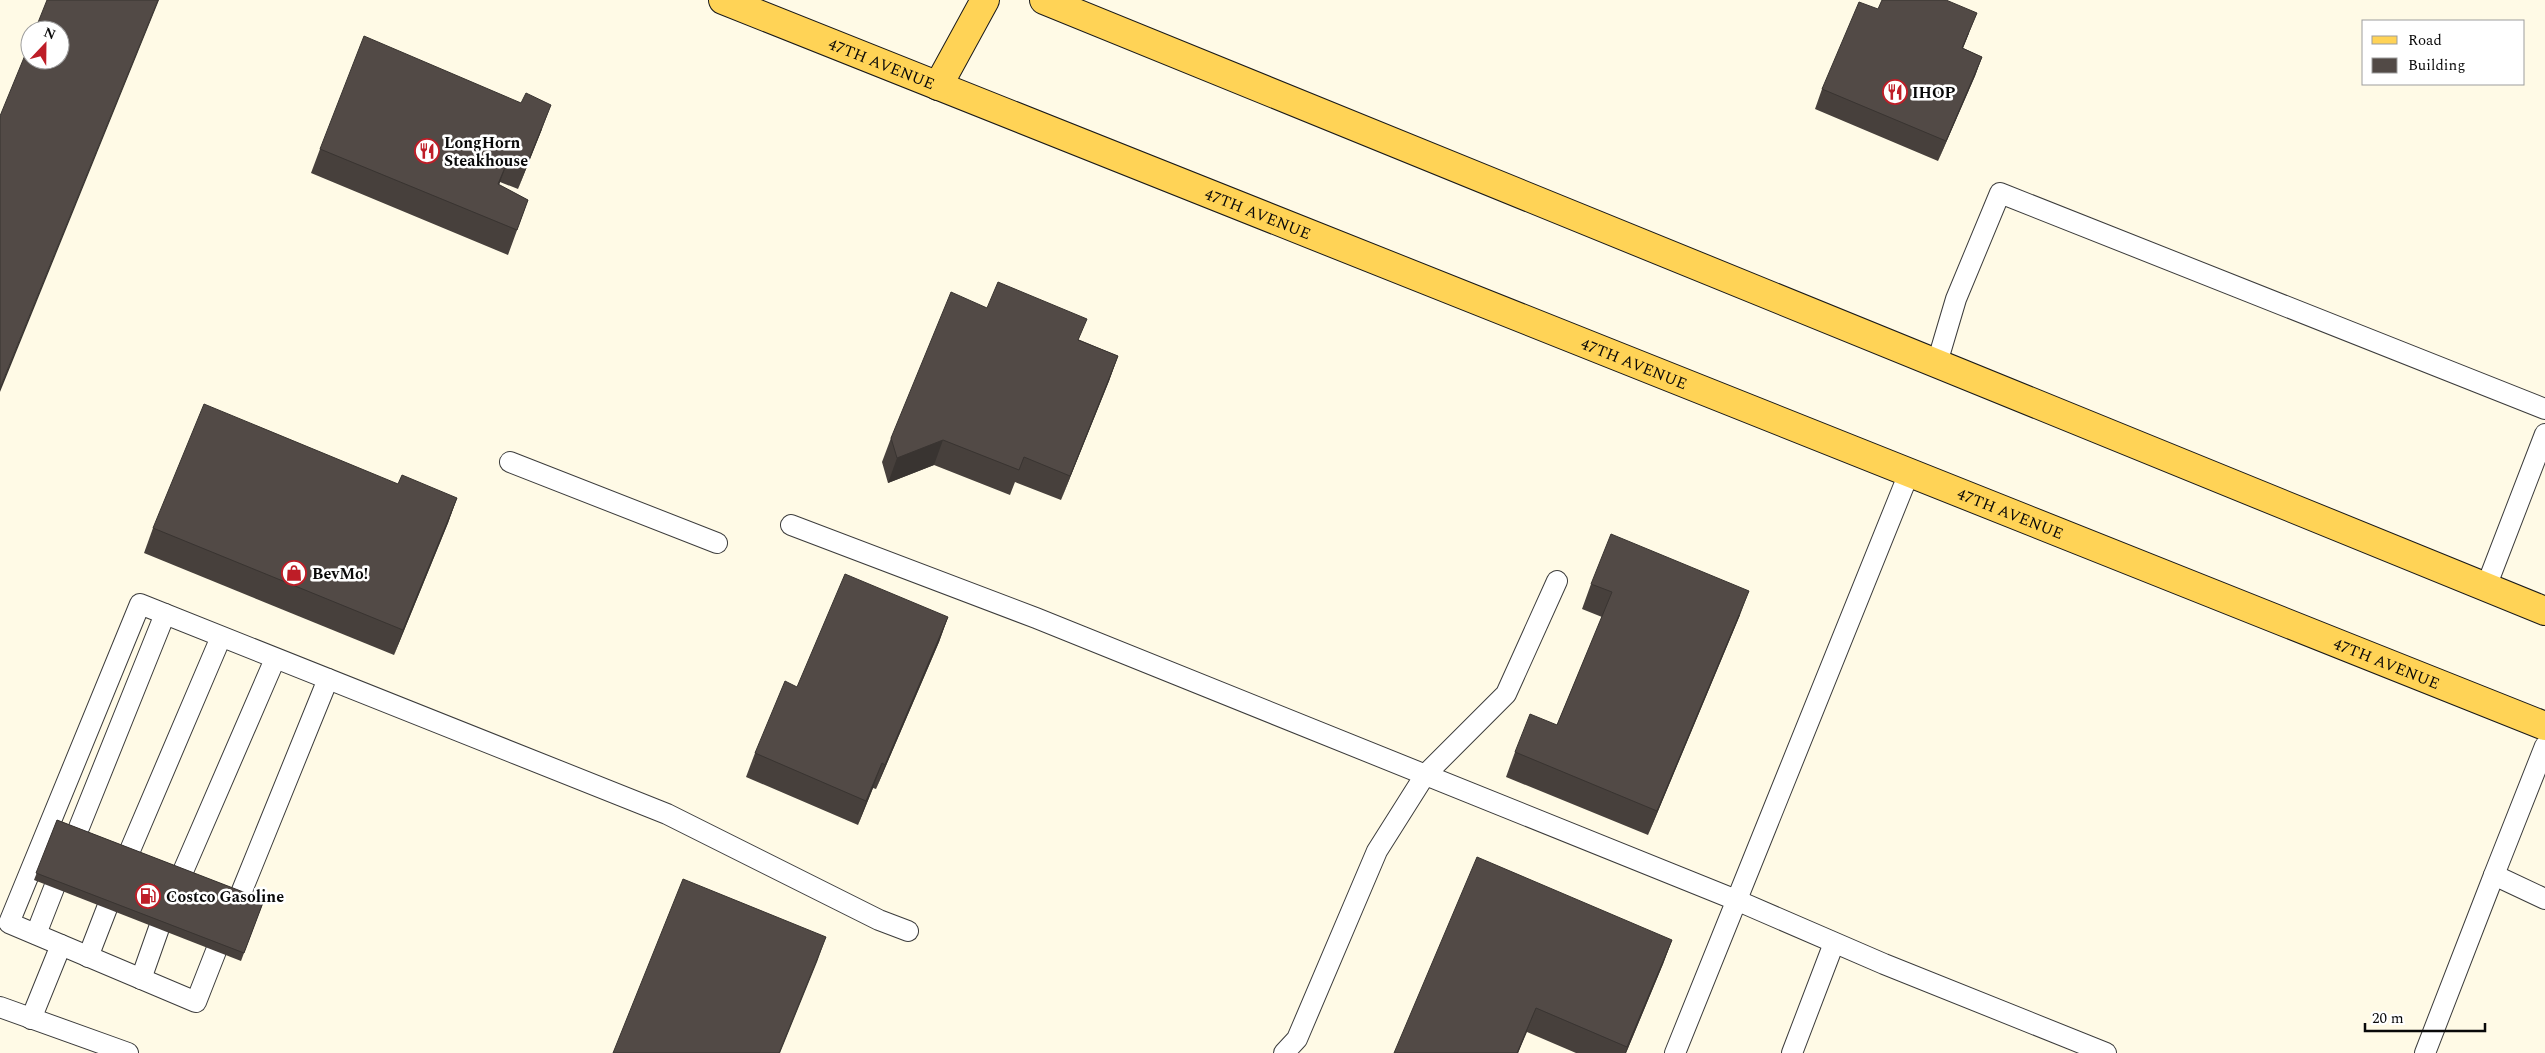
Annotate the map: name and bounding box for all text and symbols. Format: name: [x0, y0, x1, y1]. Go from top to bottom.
north arrow: [20, 20, 70, 70]
legend: [2362, 20, 2525, 85]
text: N: [40, 22, 59, 45]
text: Road: [2408, 29, 2442, 52]
street label: 47TH AVENUE: [825, 32, 938, 96]
text: Building: [2408, 54, 2465, 77]
restaurant icon: IHOP: [1882, 79, 1908, 105]
place label: IHOP: [1912, 81, 1956, 105]
place label: LongHorn Steakhouse: [444, 131, 528, 173]
restaurant icon: LongHorn Steakhouse: [414, 138, 440, 164]
street label: 47TH AVENUE: [1201, 182, 1314, 246]
street label: 47TH AVENUE: [1577, 332, 1691, 396]
street label: 47TH AVENUE: [1953, 482, 2067, 546]
shop icon: BevMo!: [281, 560, 307, 586]
place label: BevMo!: [312, 562, 368, 586]
street label: 47TH AVENUE: [2330, 632, 2443, 696]
fuel station icon: Costco Gasoline: [135, 883, 161, 909]
place label: Costco Gasoline: [166, 885, 284, 909]
scale bar: [2365, 1000, 2485, 1032]
text: 20 m: [2372, 1007, 2404, 1030]

